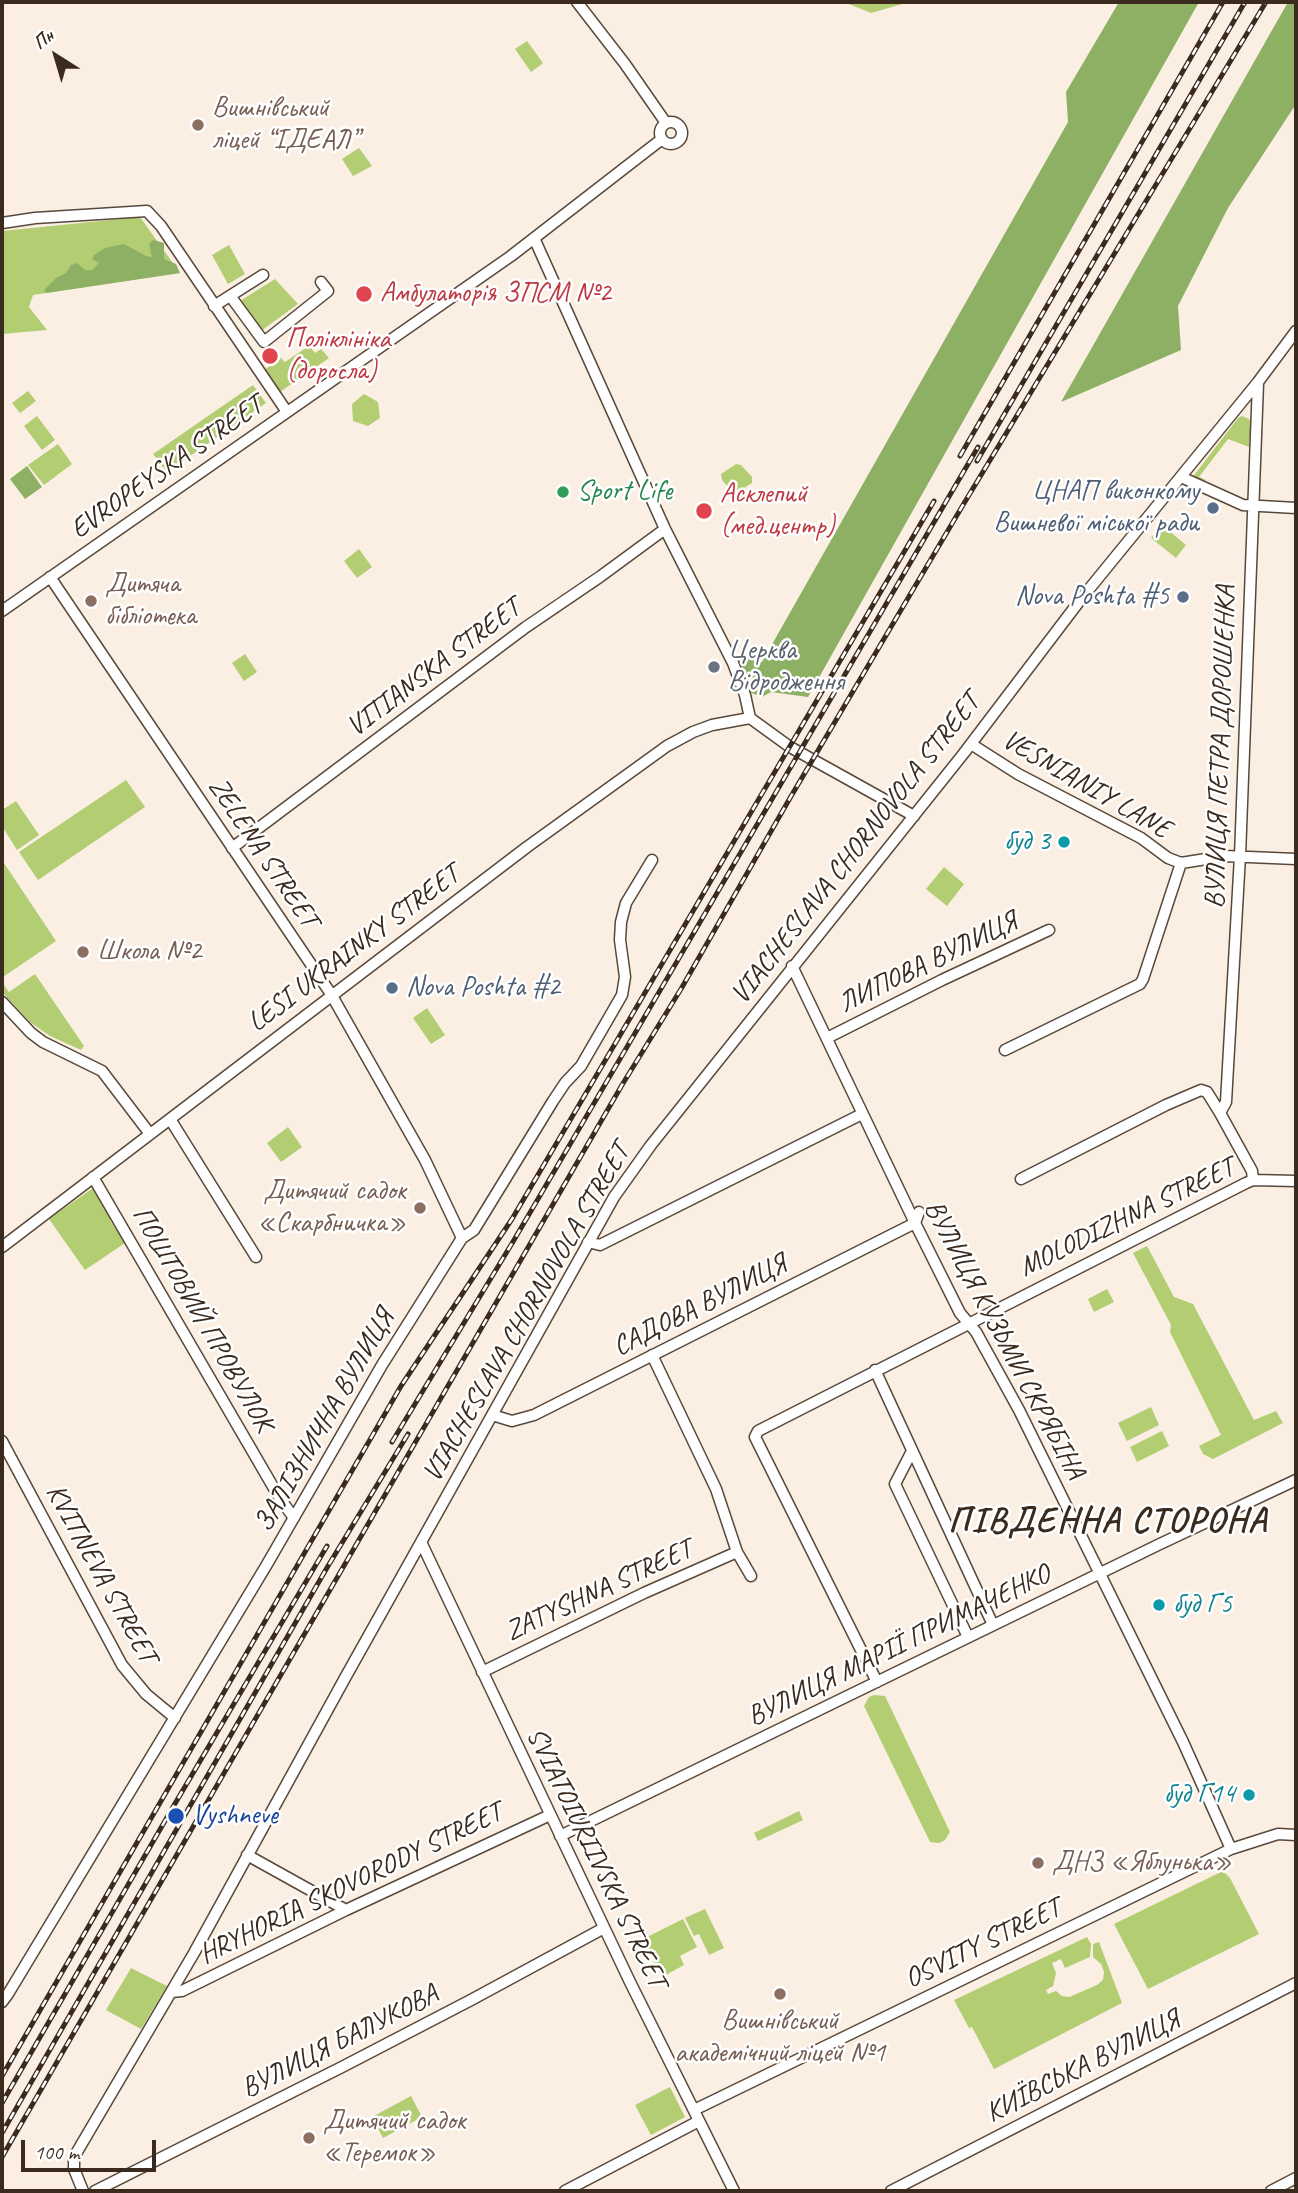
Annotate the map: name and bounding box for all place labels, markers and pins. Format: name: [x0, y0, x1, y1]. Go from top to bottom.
place label: Вишнівський ліцей “ІДЕАЛ”: [212, 92, 358, 158]
marker: Вишнівський ліцей “ІДЕАЛ”: [190, 117, 206, 133]
place label: Амбулаторія ЗПСМ №2: [380, 277, 611, 311]
marker: Амбулаторія ЗПСМ №2: [354, 284, 374, 304]
place label: Поліклініка (доросла): [286, 323, 391, 389]
marker: Поліклініка (доросла): [260, 346, 280, 366]
place label: Sport Life: [577, 475, 672, 509]
place label: ЦНАП виконкому Вишневої міської ради: [993, 475, 1199, 541]
place label: Асклепий (мед.центр): [720, 478, 835, 544]
marker: Sport Life: [555, 484, 571, 500]
marker: ЦНАП виконкому Вишневої міської ради: [1205, 500, 1221, 516]
marker: Асклепий (мед.центр): [694, 501, 714, 521]
place label: Дитяча бібліотека: [105, 568, 196, 634]
place label: Nova Poshta #5: [1015, 580, 1169, 614]
marker: Nova Poshta #5: [1175, 589, 1191, 605]
marker: Дитяча бібліотека: [83, 593, 99, 609]
place label: Церква Відродження: [728, 634, 844, 700]
marker: Церква Відродження: [706, 659, 722, 675]
place label: буд 3: [1004, 825, 1050, 859]
marker: буд 3: [1056, 834, 1072, 850]
place label: Школа №2: [97, 935, 201, 969]
marker: Школа №2: [75, 944, 91, 960]
place label: Nova Poshta #2: [406, 971, 560, 1005]
marker: Nova Poshta #2: [384, 980, 400, 996]
place label: Дитячий садок «Скарбничка»: [257, 1175, 406, 1241]
marker: Дитячий садок «Скарбничка»: [412, 1200, 428, 1216]
place label: буд Г5: [1173, 1588, 1232, 1622]
marker: буд Г5: [1151, 1597, 1167, 1613]
place label: буд Г14: [1164, 1778, 1235, 1812]
marker: буд Г14: [1241, 1787, 1257, 1803]
place label: Vyshneve: [192, 1799, 278, 1833]
marker: Vyshneve: [166, 1806, 186, 1826]
place label: ДНЗ «Яблунька»: [1052, 1846, 1232, 1880]
marker: ДНЗ «Яблунька»: [1030, 1855, 1046, 1871]
marker: Вишнівський академічний ліцей №1: [772, 1986, 788, 2002]
place label: Вишнівський академічний ліцей №1: [675, 2005, 885, 2071]
place label: Дитячий садок «Теремок»: [323, 2105, 466, 2171]
marker: Дитячий садок «Теремок»: [301, 2130, 317, 2146]

